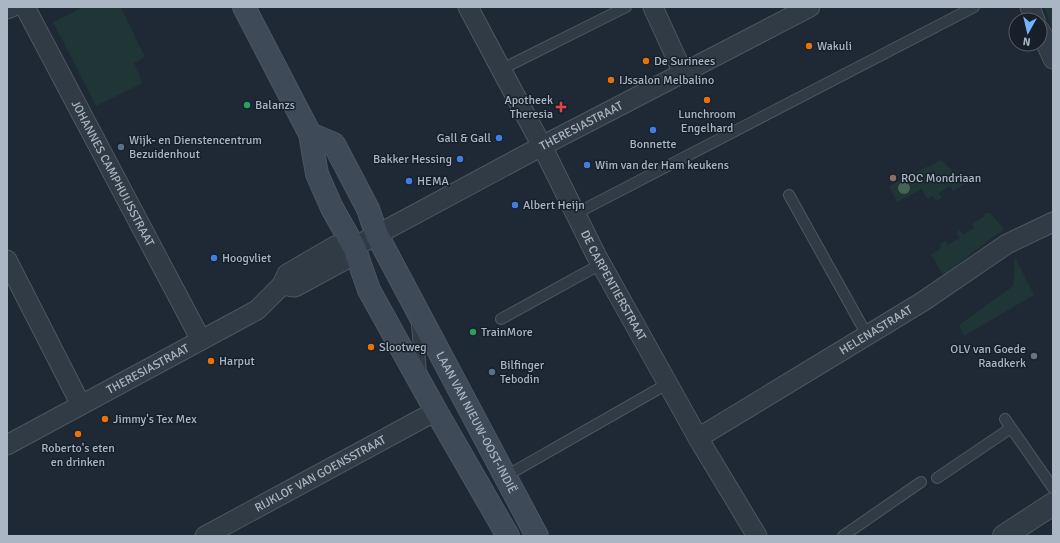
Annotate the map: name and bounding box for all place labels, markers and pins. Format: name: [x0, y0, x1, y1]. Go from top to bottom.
place label: Wakuli: [817, 39, 852, 54]
marker: Wakuli: [804, 41, 814, 51]
place label: De Surinees: [654, 54, 715, 69]
marker: De Surinees: [641, 56, 651, 66]
place label: IJssalon Melbalino: [619, 73, 714, 88]
marker: IJssalon Melbalino: [606, 75, 616, 85]
place label: Apotheek Theresia: [504, 93, 553, 122]
marker: Lunchroom Engelhard: [702, 95, 712, 105]
place label: Balanzs: [255, 98, 295, 113]
marker: Balanzs: [242, 100, 252, 110]
marker: Apotheek Theresia: [556, 102, 566, 112]
place label: Lunchroom Engelhard: [678, 107, 736, 136]
marker: Bonnette: [648, 125, 658, 135]
place label: Gall & Gall: [437, 131, 491, 146]
place label: Wijk- en Dienstencentrum Bezuidenhout: [129, 133, 262, 162]
marker: Gall & Gall: [494, 133, 504, 143]
place label: Bonnette: [630, 137, 676, 152]
marker: Wijk- en Dienstencentrum Bezuidenhout: [116, 142, 126, 152]
place label: Bakker Hessing: [373, 152, 452, 167]
marker: Bakker Hessing: [455, 154, 465, 164]
place label: Wim van der Ham keukens: [595, 158, 729, 173]
marker: Wim van der Ham keukens: [582, 160, 592, 170]
place label: ROC Mondriaan: [901, 171, 981, 186]
marker: ROC Mondriaan: [888, 173, 898, 183]
place label: HEMA: [417, 174, 450, 189]
marker: HEMA: [404, 176, 414, 186]
place label: Albert Heijn: [523, 198, 585, 213]
marker: Albert Heijn: [510, 200, 520, 210]
place label: Hoogvliet: [222, 251, 271, 266]
marker: Hoogvliet: [209, 253, 219, 263]
place label: TrainMore: [481, 325, 533, 340]
marker: TrainMore: [468, 327, 478, 337]
place label: Slootweg: [379, 340, 427, 355]
marker: Slootweg: [366, 342, 376, 352]
place label: OLV van Goede Raadkerk: [950, 342, 1026, 371]
marker: OLV van Goede Raadkerk: [1029, 351, 1039, 361]
place label: Harput: [219, 354, 255, 369]
marker: Harput: [206, 356, 216, 366]
place label: Bilfinger Tebodin: [500, 358, 545, 387]
marker: Bilfinger Tebodin: [487, 367, 497, 377]
place label: Jimmy's Tex Mex: [113, 412, 197, 427]
marker: Jimmy's Tex Mex: [100, 414, 110, 424]
marker: Roberto's eten en drinken: [73, 429, 83, 439]
place label: Roberto's eten en drinken: [41, 441, 115, 470]

